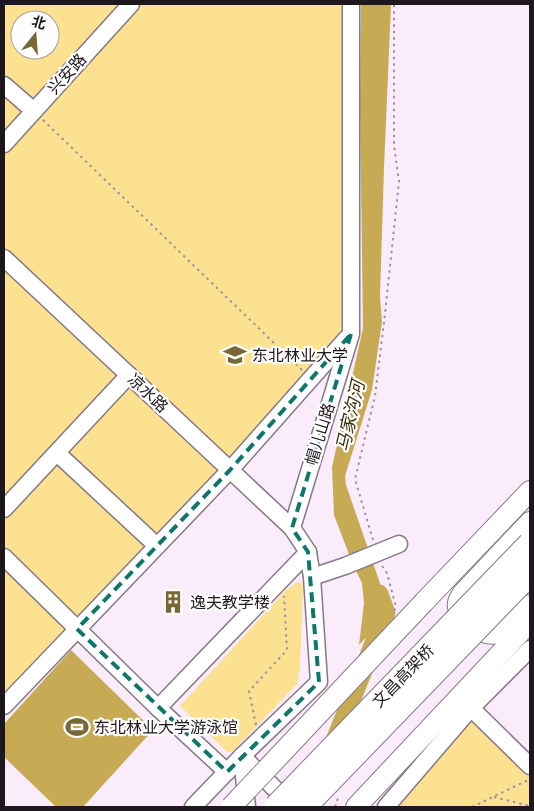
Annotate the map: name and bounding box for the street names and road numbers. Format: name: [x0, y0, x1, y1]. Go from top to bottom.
street label: 兴安路: [44, 50, 90, 98]
street label: 凉水路: [124, 370, 172, 416]
street label: 帽儿山路: [302, 401, 338, 467]
street label: 文昌高架桥: [368, 641, 438, 711]

